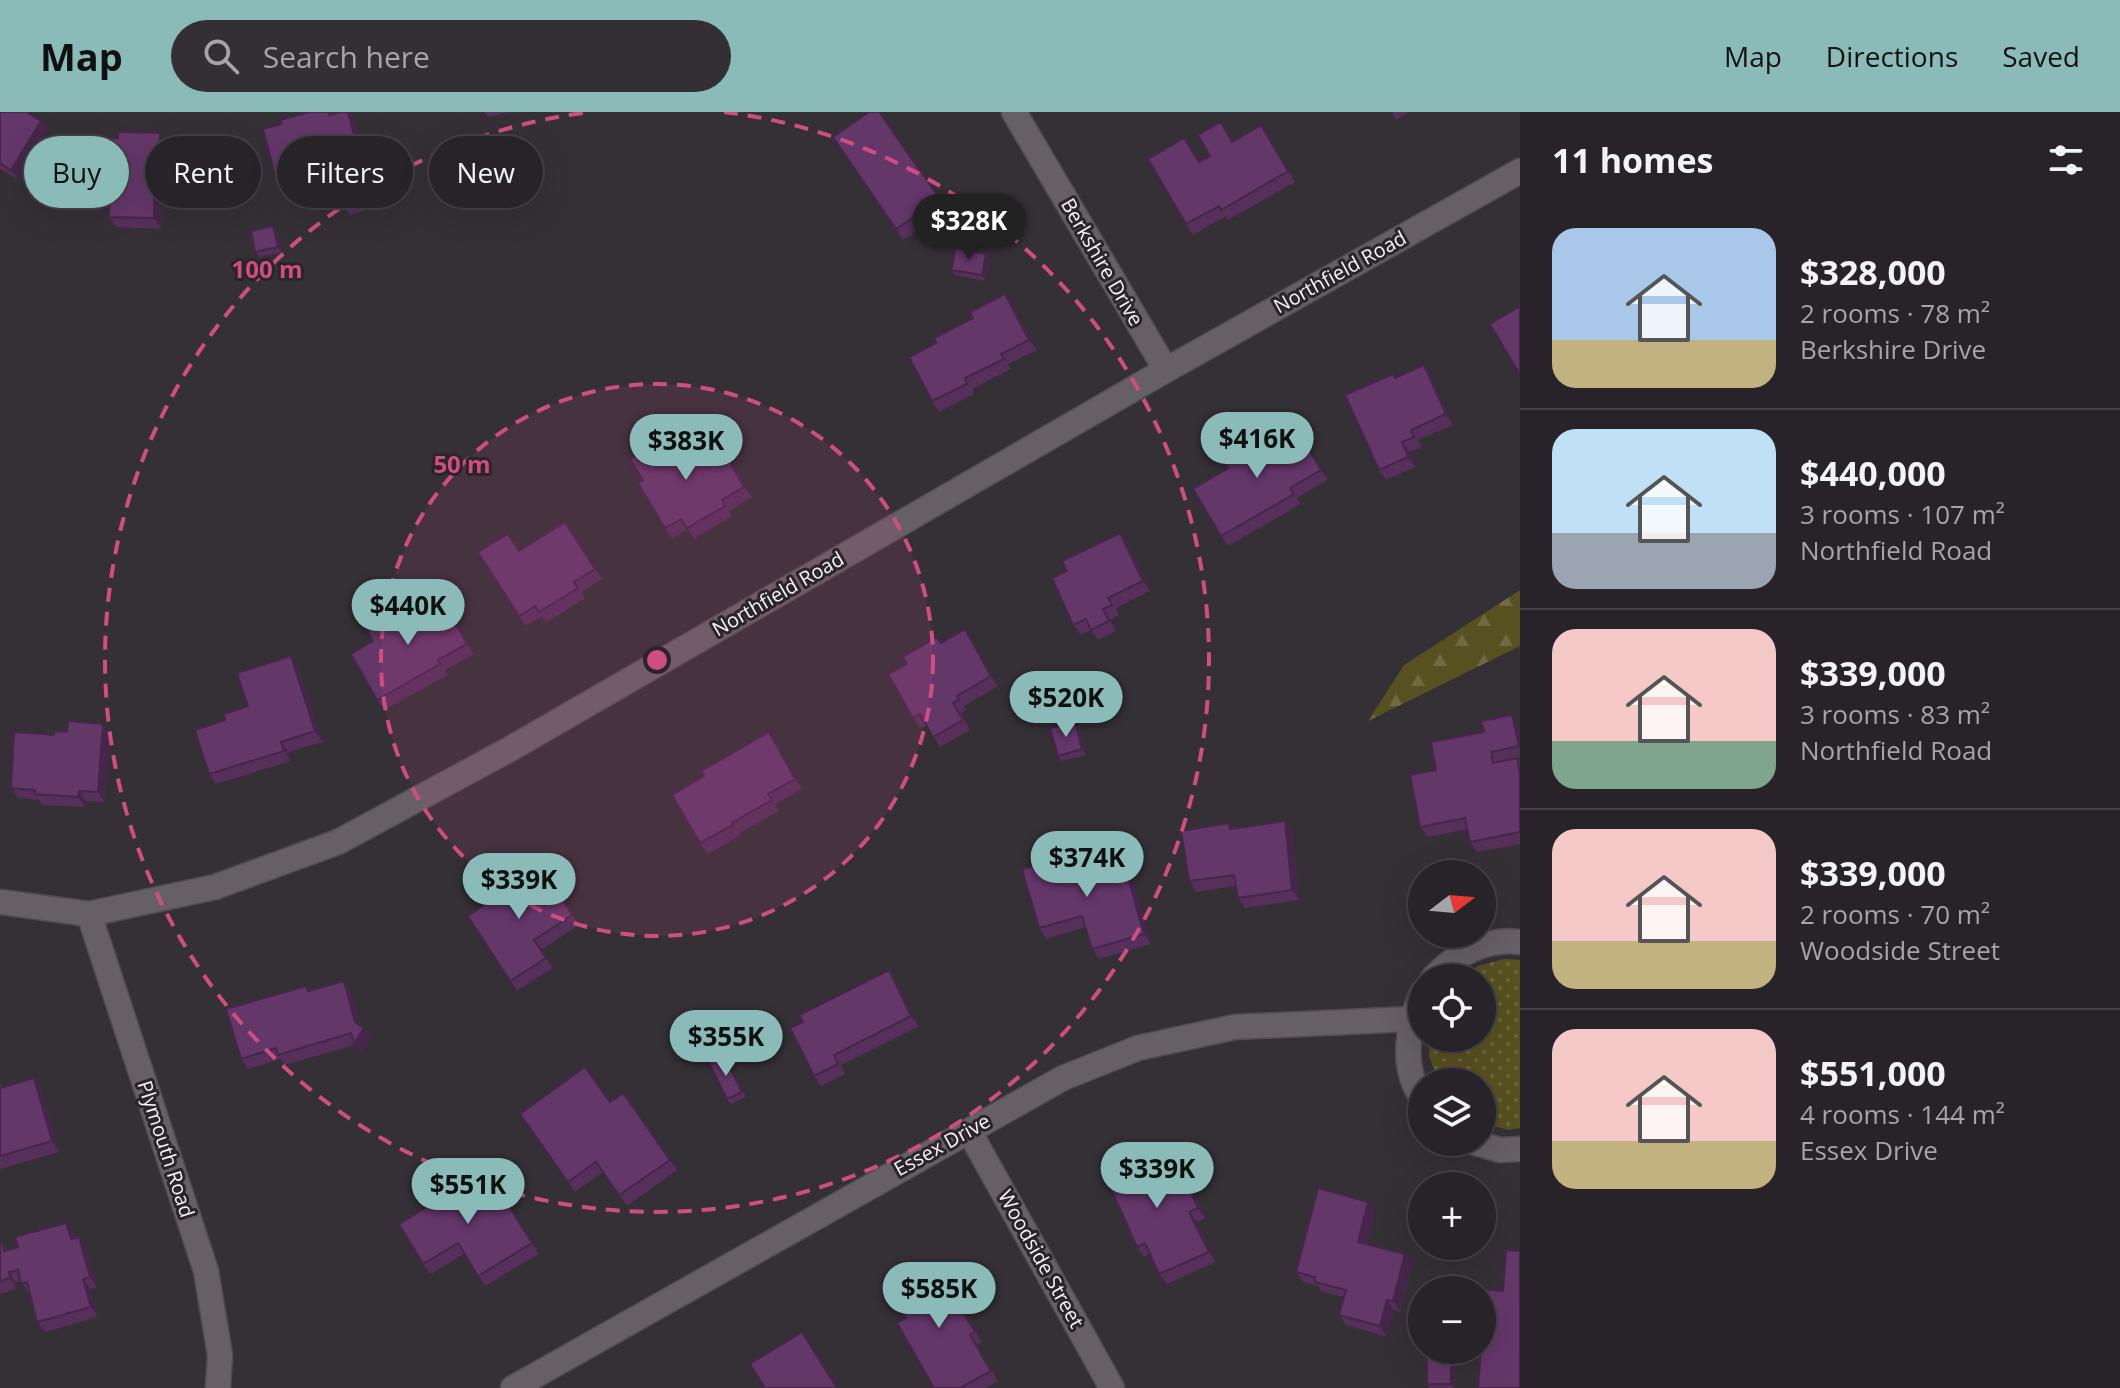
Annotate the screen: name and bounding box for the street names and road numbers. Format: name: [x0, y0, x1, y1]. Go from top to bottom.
street label: Berkshire Drive: [1055, 193, 1150, 331]
street label: Northfield Road: [1269, 224, 1411, 319]
street label: Northfield Road: [707, 545, 849, 642]
street label: Plymouth Road: [132, 1077, 201, 1221]
street label: Essex Drive: [889, 1107, 995, 1182]
street label: Woodside Street: [992, 1185, 1091, 1333]

